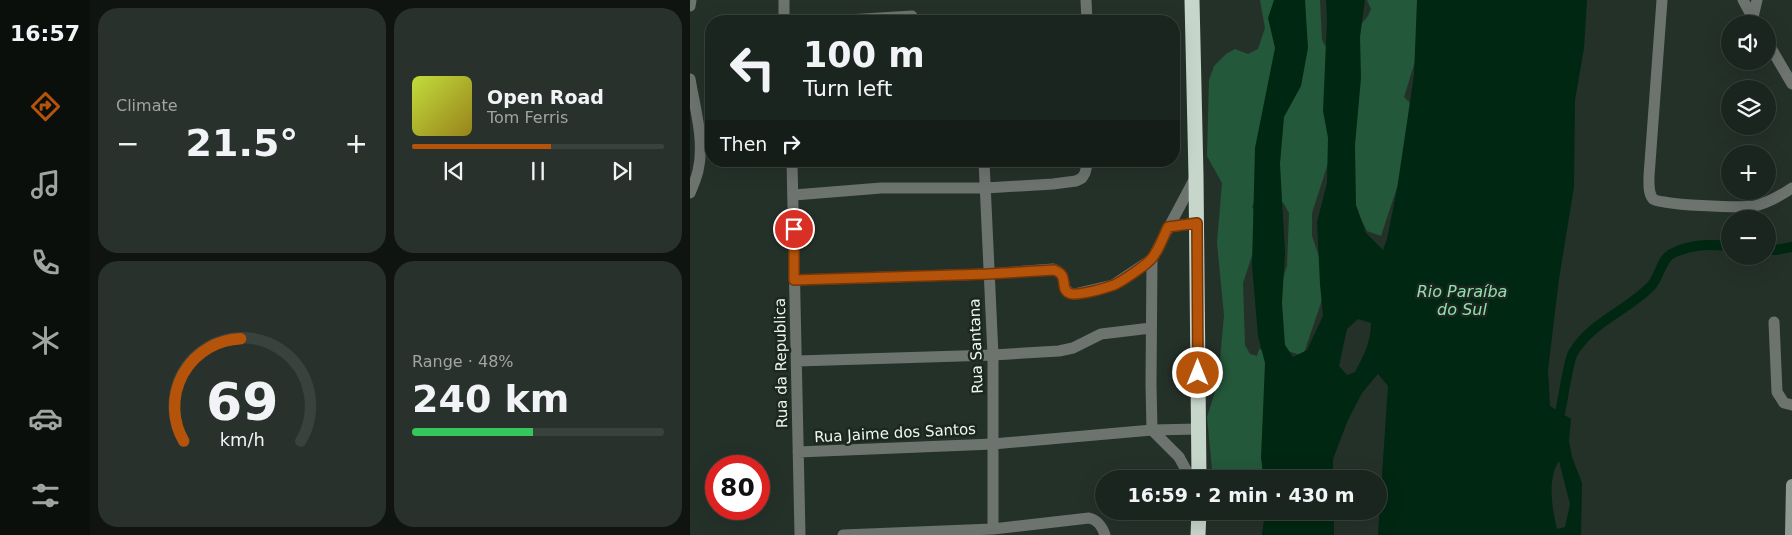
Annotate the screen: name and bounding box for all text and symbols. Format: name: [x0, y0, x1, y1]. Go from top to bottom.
map controls: [1721, 15, 1776, 265]
button: sound: [1721, 15, 1776, 70]
text: 16:57: [10, 21, 80, 46]
icon: left: [720, 35, 785, 100]
text: 100 m: [803, 35, 925, 75]
text: Turn left: [803, 76, 892, 101]
button: layers: [1721, 80, 1776, 135]
text: Open Road: [487, 86, 604, 108]
icon: directions: [28, 89, 63, 124]
text: Climate: [116, 96, 178, 115]
text: Tom Ferris: [487, 108, 568, 127]
text: 21.5°: [186, 121, 298, 165]
text: −: [116, 127, 139, 160]
text: +: [345, 127, 368, 160]
icon: right: [777, 130, 805, 158]
text: Then: [720, 133, 767, 155]
button: +: [1721, 145, 1776, 200]
icon: previous: [440, 157, 468, 185]
icon: pause: [524, 157, 552, 185]
icon: next: [608, 157, 636, 185]
icon: music: [28, 167, 63, 202]
pin: [773, 208, 815, 250]
button: −: [1721, 210, 1776, 265]
icon: arrive: [780, 215, 808, 243]
icon: phone: [28, 245, 63, 280]
water label: Rio Paraíba do Sul: [1417, 282, 1507, 319]
street label: Rua da Republica: [771, 298, 791, 428]
street label: Rua Santana: [965, 298, 987, 394]
icon: climate: [28, 323, 63, 358]
position arrow: [1171, 346, 1223, 398]
text: Range · 48%: [412, 352, 514, 371]
text: 69: [206, 372, 278, 432]
text: 240 km: [412, 377, 569, 421]
icon: car: [28, 401, 63, 436]
street label: Rua Jaime dos Santos: [814, 420, 977, 446]
text: km/h: [219, 429, 265, 450]
speed limit sign: 80: [705, 455, 770, 520]
icon: filters: [28, 478, 63, 513]
text: 16:59 · 2 min · 430 m: [1127, 484, 1355, 506]

